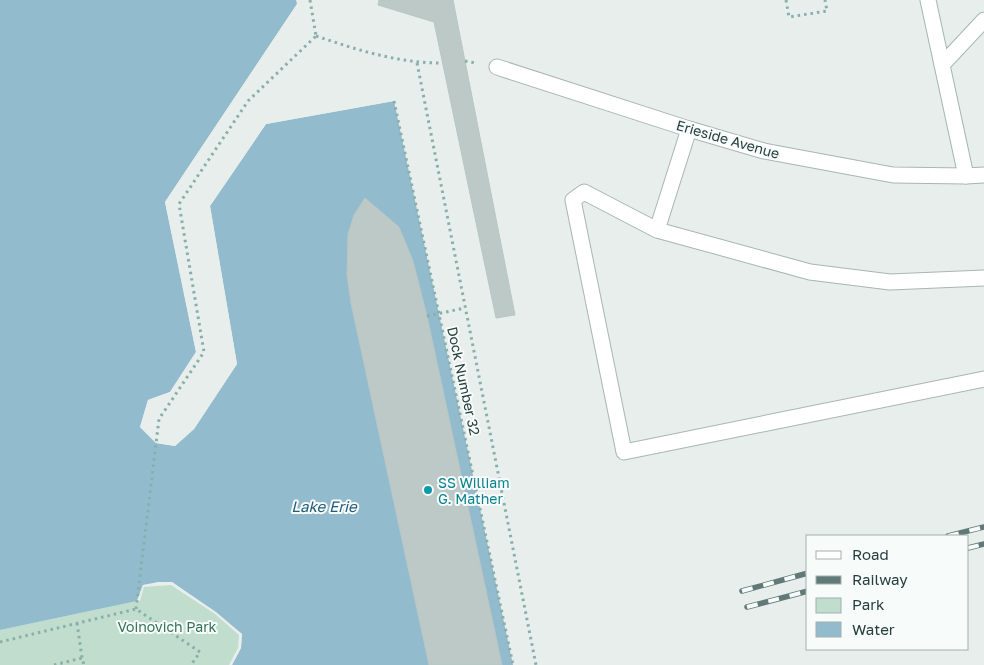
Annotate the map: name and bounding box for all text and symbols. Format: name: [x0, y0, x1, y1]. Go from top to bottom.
street label: Erieside Avenue: [674, 116, 782, 162]
street label: Dock Number 32: [444, 325, 484, 437]
place label: SS William G. Mather: [438, 474, 510, 507]
marker: SS William G. Mather: [422, 484, 434, 496]
water label: Lake Erie: [291, 497, 358, 515]
legend: [806, 535, 969, 650]
text: Road: [852, 545, 889, 563]
text: Railway: [852, 570, 908, 588]
text: Park: [852, 595, 885, 613]
park label: Voinovich Park: [117, 618, 217, 635]
text: Water: [852, 620, 895, 638]

